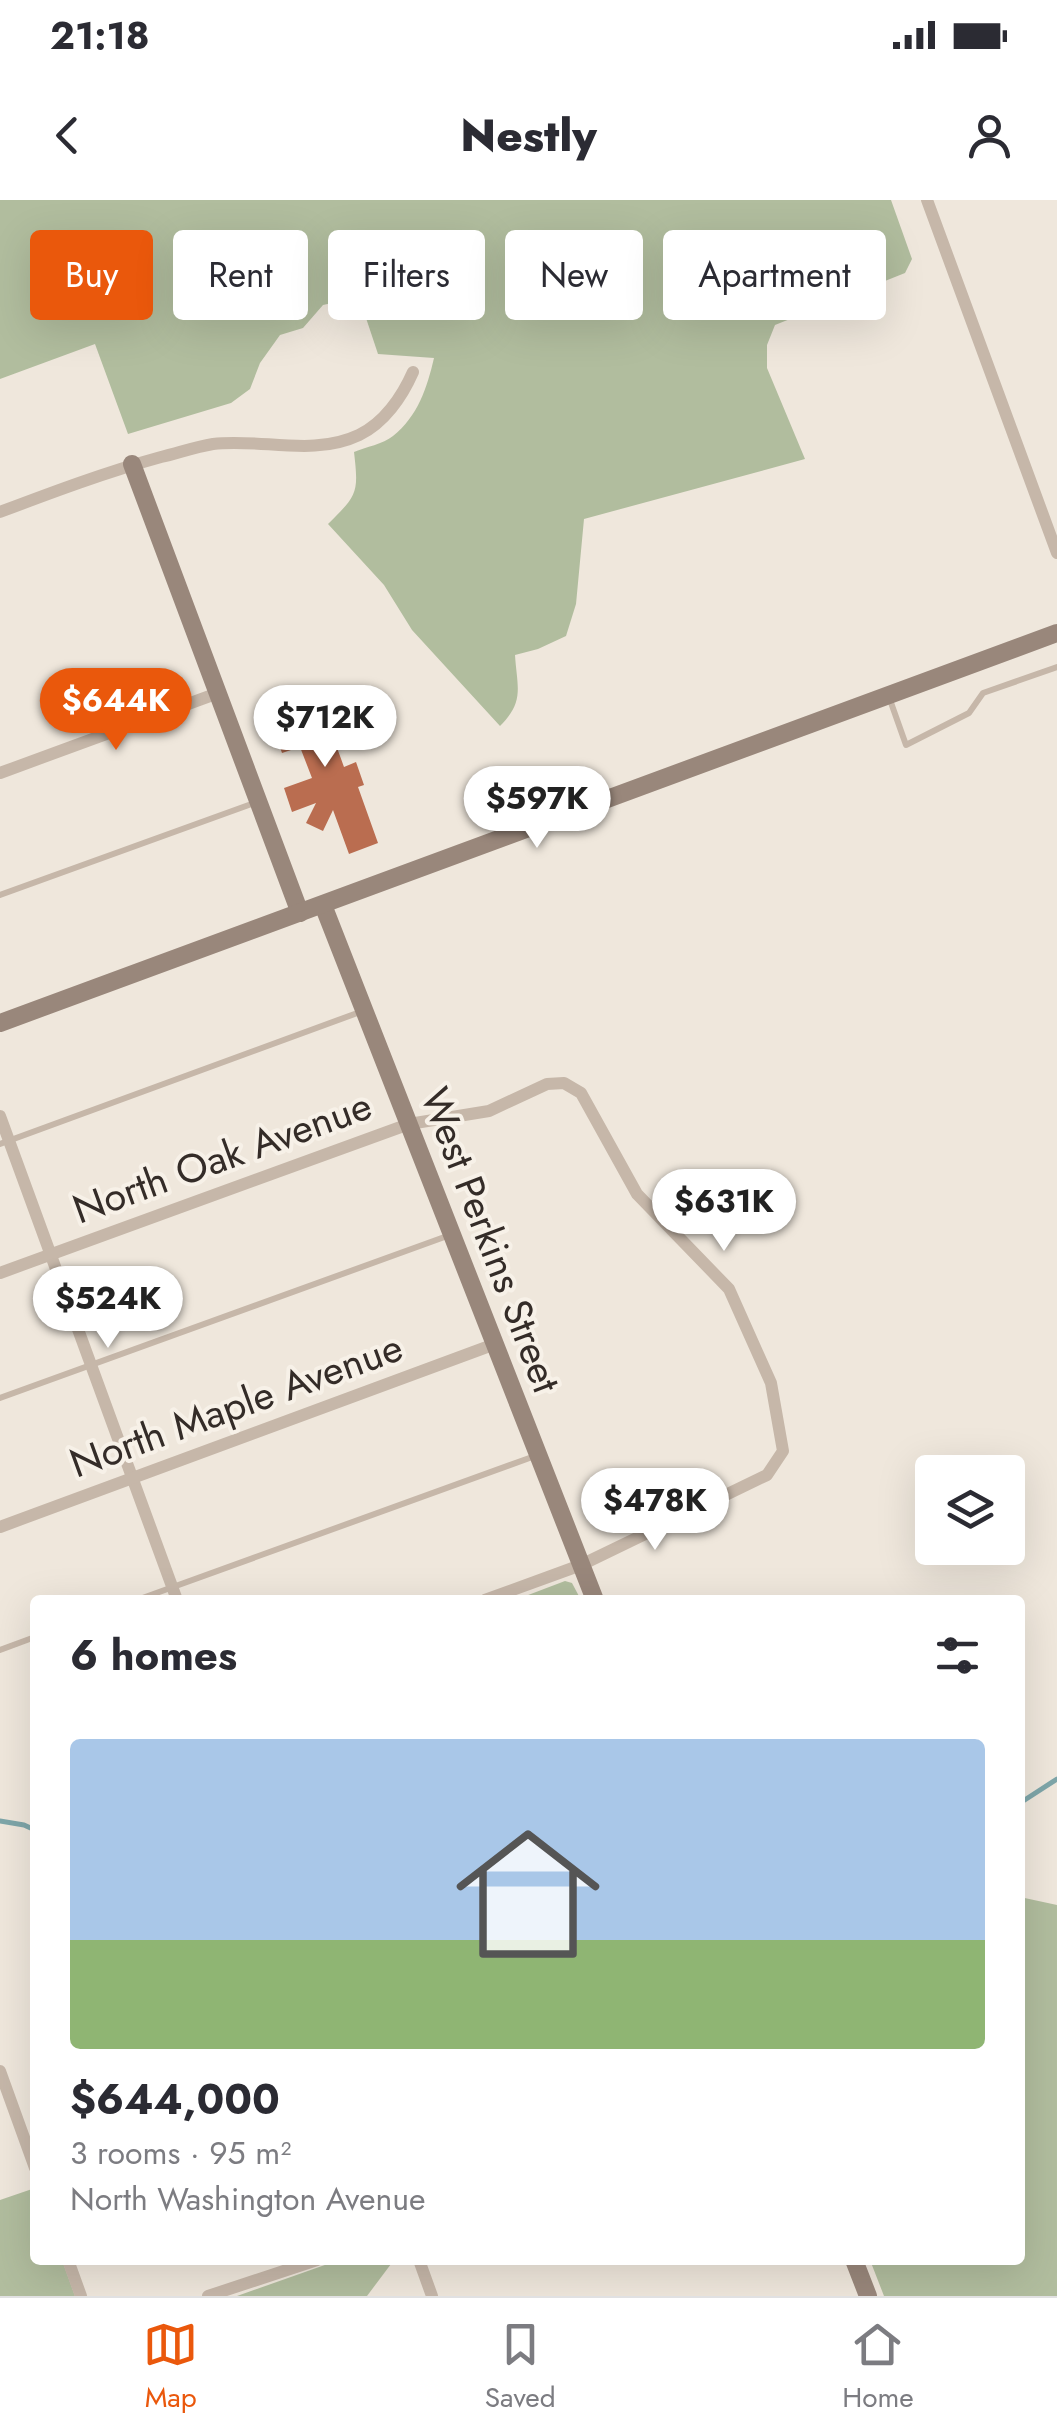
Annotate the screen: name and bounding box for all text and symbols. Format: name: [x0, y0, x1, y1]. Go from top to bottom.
text: 21:18: [50, 8, 150, 63]
text: Nestly: [460, 103, 597, 168]
icon: back: [40, 108, 95, 163]
icon: person: [962, 108, 1017, 163]
chip: Buy: [30, 230, 153, 320]
chip: Rent: [173, 230, 308, 320]
chip: Filters: [328, 230, 485, 320]
chip: New: [505, 230, 643, 320]
chip: Apartment: [663, 230, 886, 320]
pin: $644K: [46, 668, 186, 753]
text: $644K: [62, 677, 170, 723]
pin: $712K: [255, 685, 395, 770]
text: $712K: [276, 694, 374, 740]
pin: $597K: [467, 766, 607, 851]
text: $597K: [486, 775, 588, 821]
street label: North Oak Avenue: [64, 1076, 380, 1238]
street label: West Perkins Street: [406, 1079, 576, 1401]
pin: $631K: [654, 1169, 794, 1254]
text: $631K: [674, 1178, 774, 1224]
pin: $524K: [38, 1266, 178, 1351]
text: $524K: [55, 1275, 161, 1321]
street label: North Maple Avenue: [62, 1318, 410, 1492]
map controls: [915, 1455, 1025, 1565]
button: layers: [915, 1455, 1025, 1565]
pin: $478K: [585, 1468, 725, 1553]
text: $478K: [603, 1477, 707, 1523]
text: 6 homes: [70, 1625, 237, 1686]
icon: filters: [930, 1628, 985, 1683]
icon: home: [438, 1804, 618, 1984]
text: $644,000: [70, 2069, 280, 2130]
text: 3 rooms · 95 m²: [70, 2130, 291, 2176]
text: North Washington Avenue: [70, 2176, 426, 2222]
tab: Map: [143, 2317, 198, 2418]
tab: Saved: [485, 2317, 556, 2418]
tab: Home: [842, 2317, 914, 2418]

